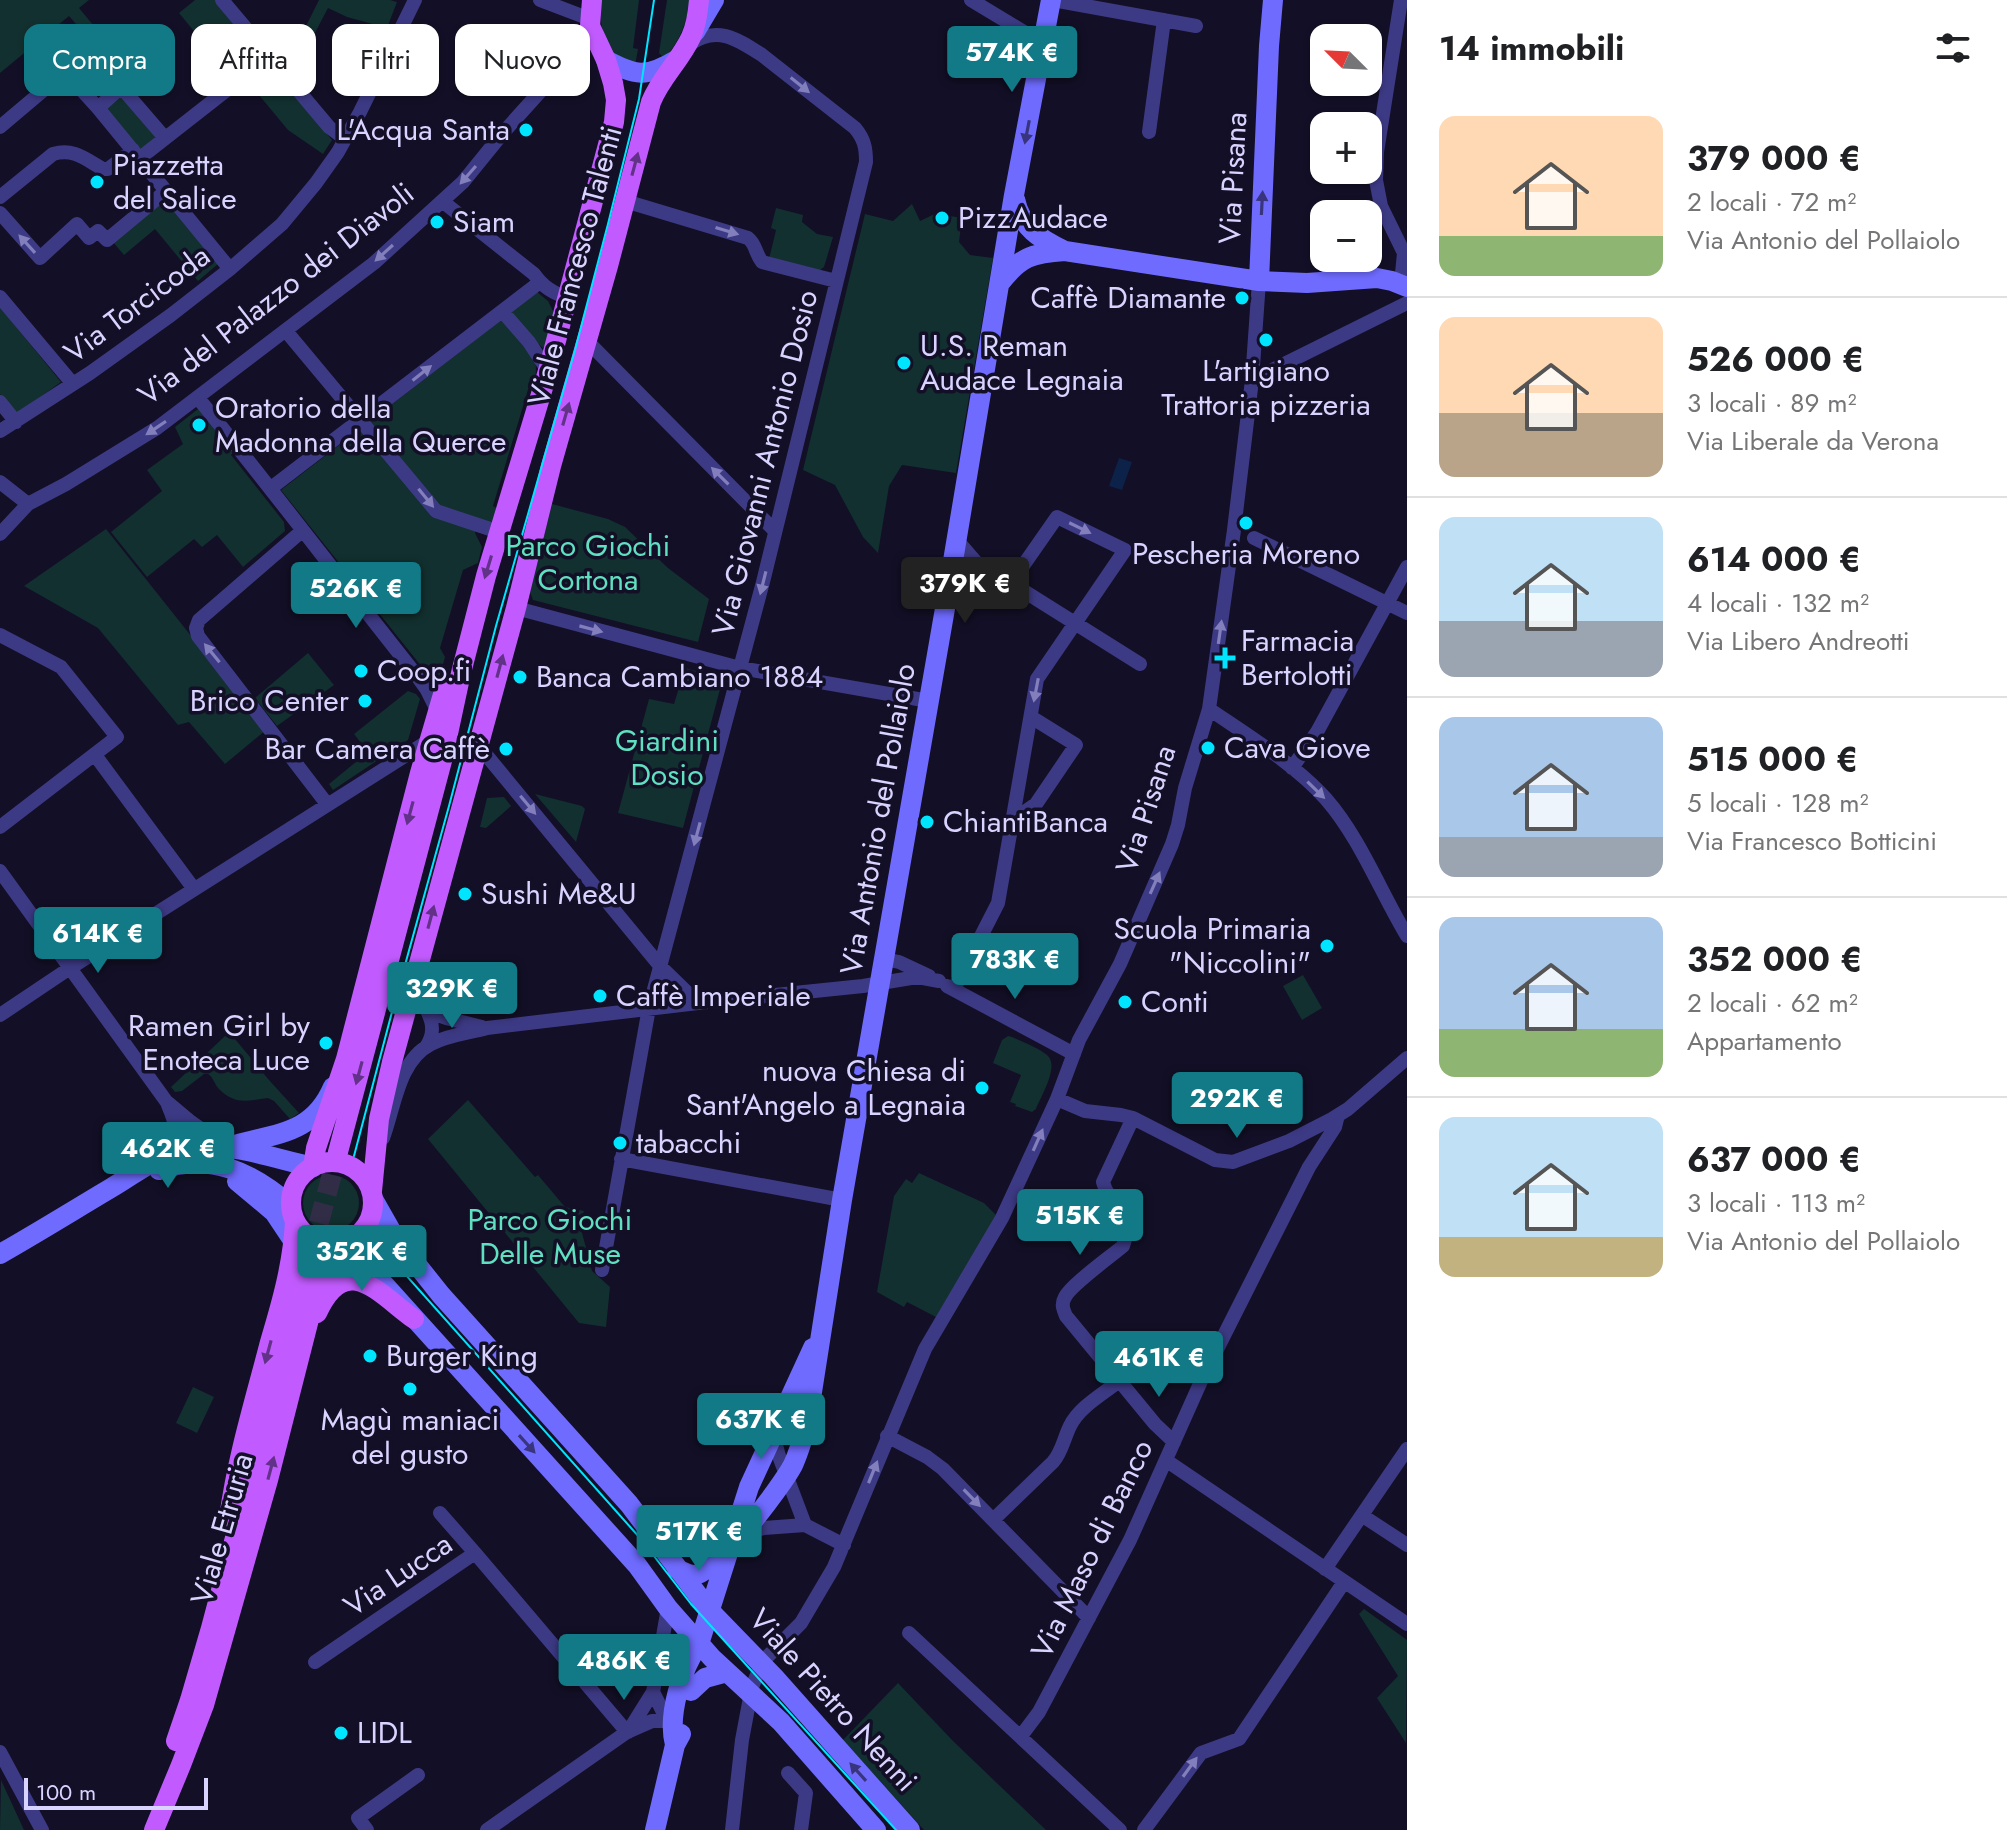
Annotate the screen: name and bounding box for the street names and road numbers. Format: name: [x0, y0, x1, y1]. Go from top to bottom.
street label: Via Pisana: [1208, 111, 1257, 245]
street label: Viale Francesco Talenti: [516, 121, 633, 411]
street label: Via del Palazzo dei Diavoli: [129, 172, 423, 415]
street label: Via Torcicoda: [55, 234, 219, 373]
street label: Via Giovanni Antonio Dosio: [701, 285, 828, 640]
street label: Via Antonio del Pollaiolo: [829, 660, 926, 978]
street label: Via Pisana: [1105, 739, 1186, 878]
street label: Via Maso di Banco: [1020, 1432, 1163, 1666]
street label: Viale Etruria: [179, 1448, 264, 1610]
street label: Via Lucca: [335, 1522, 461, 1627]
street label: Viale Pietro Nenni: [739, 1599, 927, 1801]

